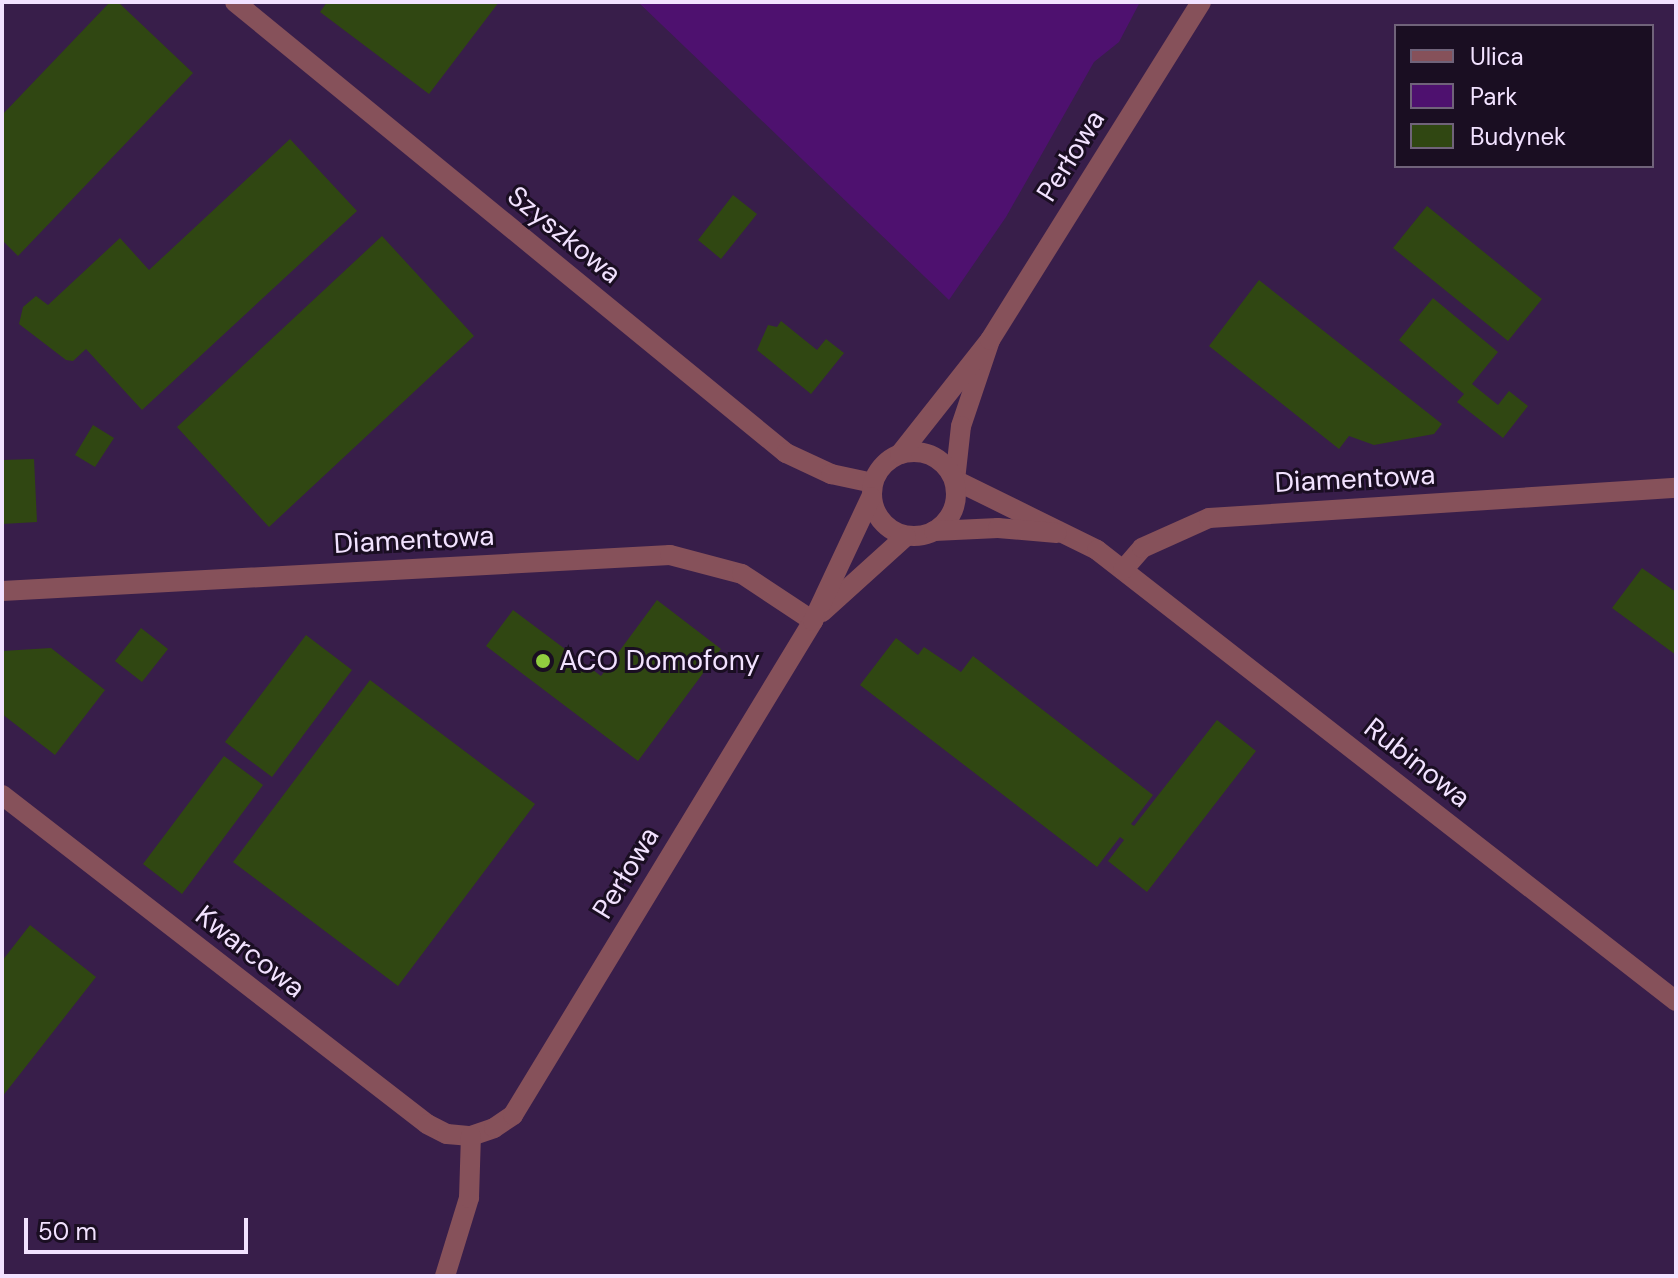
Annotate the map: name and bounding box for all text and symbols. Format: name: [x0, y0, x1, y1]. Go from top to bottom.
legend: [1394, 24, 1654, 168]
text: Ulica: [1470, 41, 1524, 72]
text: Park: [1470, 81, 1517, 112]
street label: Perłowa: [1030, 104, 1112, 208]
text: Budynek: [1470, 121, 1566, 152]
street label: Szyszkowa: [501, 179, 627, 291]
street label: Diamentowa: [1274, 458, 1436, 500]
street label: Diamentowa: [333, 519, 495, 561]
place label: ACO Domofony: [559, 644, 760, 678]
marker: ACO Domofony: [534, 652, 552, 670]
street label: Rubinowa: [1357, 711, 1477, 815]
street label: Perłowa: [586, 821, 666, 925]
street label: Kwarcowa: [189, 899, 311, 1005]
scale bar: [28, 1202, 252, 1252]
text: 50 m: [38, 1216, 97, 1247]

